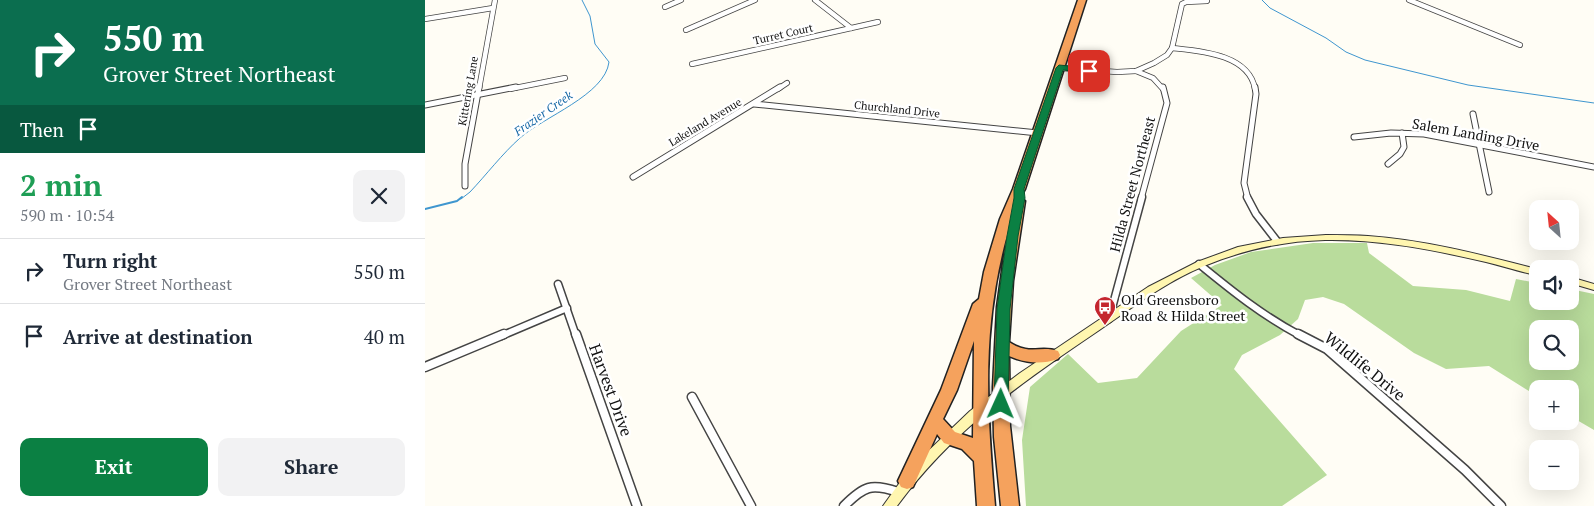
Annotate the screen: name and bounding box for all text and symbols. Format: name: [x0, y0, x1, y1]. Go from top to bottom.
text: 550 m: [103, 15, 204, 61]
icon: right: [20, 20, 85, 85]
street label: Turret Court: [752, 20, 814, 48]
pin: [1068, 50, 1110, 92]
street label: Kittering Lane: [455, 55, 481, 127]
icon: arrive: [1075, 57, 1103, 85]
text: Grover Street Northeast: [103, 59, 336, 88]
water label: Frazier Creek: [510, 87, 575, 139]
street label: Lakeland Avenue: [666, 94, 744, 149]
street label: Churchland Drive: [853, 98, 941, 121]
street label: Hilda Street Northeast: [1105, 113, 1159, 254]
street label: Salem Landing Drive: [1411, 113, 1541, 155]
icon: arrive: [74, 115, 102, 143]
text: Then: [20, 117, 64, 142]
text: 2 min: [20, 165, 102, 205]
button: close: [353, 170, 405, 222]
north arrow: [1529, 200, 1579, 250]
map controls: [1529, 200, 1579, 490]
text: 590 m · 10:54: [20, 204, 114, 226]
text: Turn right: [63, 248, 157, 273]
icon: right: [20, 257, 48, 285]
text: 550 m: [354, 259, 405, 284]
button: sound: [1529, 260, 1579, 310]
text: Grover Street Northeast: [63, 273, 232, 295]
place label: Old Greensboro Road & Hilda Street: [1121, 290, 1246, 325]
bus stop icon: Old Greensboro Road & Hilda Street: [1093, 295, 1117, 326]
button: search: [1529, 320, 1579, 370]
icon: arrive: [20, 322, 48, 350]
text: Arrive at destination: [63, 324, 252, 349]
text: 40 m: [364, 324, 405, 349]
street label: Wildlife Drive: [1320, 326, 1410, 406]
street label: Harvest Drive: [584, 341, 638, 439]
position arrow: [974, 377, 1026, 429]
button: +: [1529, 380, 1579, 430]
button: Exit: [20, 438, 208, 496]
button: Share: [218, 438, 405, 496]
button: −: [1529, 440, 1579, 490]

